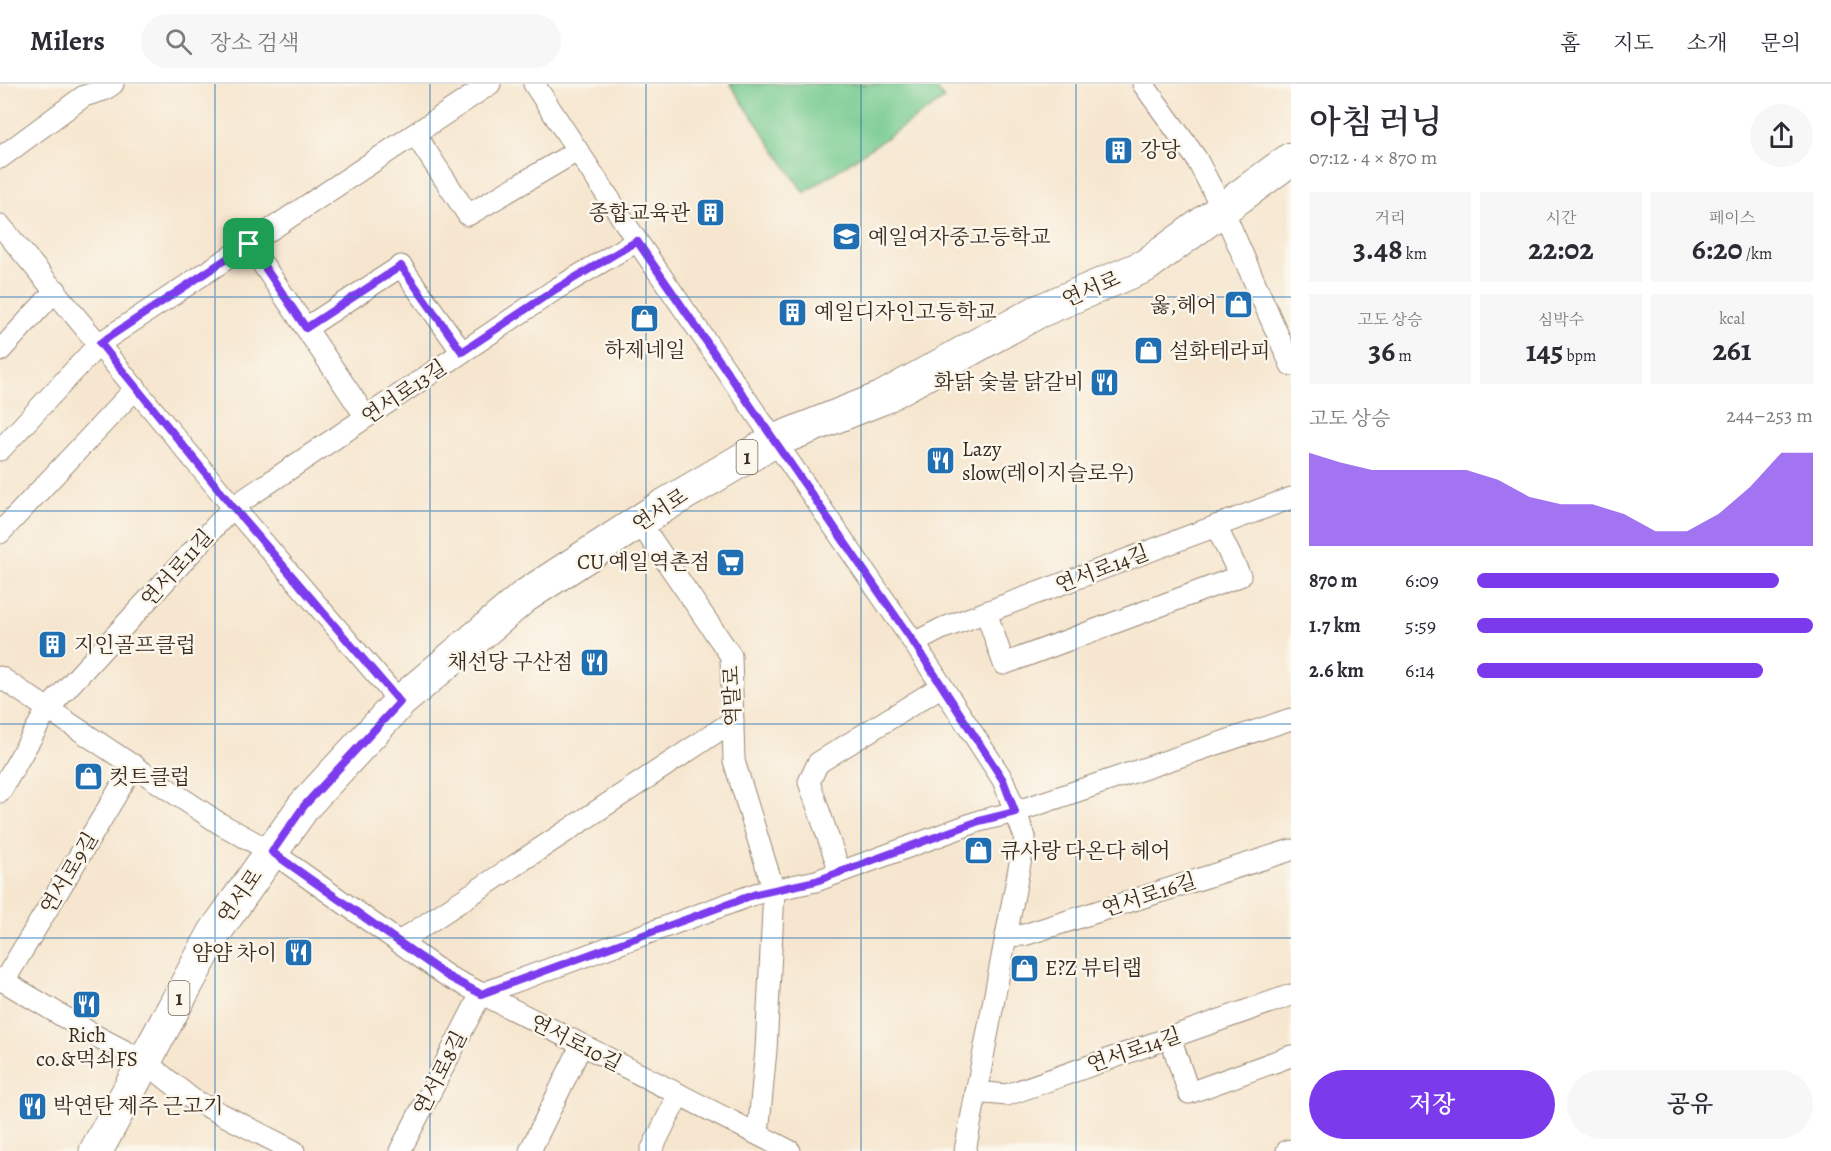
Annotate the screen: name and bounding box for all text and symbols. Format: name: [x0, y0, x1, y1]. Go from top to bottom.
search box: [141, 14, 561, 68]
text: Milers: [30, 22, 105, 60]
icon: search: [162, 25, 195, 58]
text: 장소 검색: [210, 28, 299, 58]
text: 홈: [1560, 29, 1580, 57]
text: 지도: [1613, 29, 1654, 57]
text: 소개: [1687, 29, 1727, 57]
text: 문의: [1760, 29, 1801, 57]
text: 아침 러닝: [1309, 99, 1442, 144]
button: share: [1750, 104, 1813, 167]
building icon: 강당: [1103, 134, 1135, 166]
place label: 강당: [1140, 136, 1181, 164]
text: 07:12 · 4 × 870 m: [1309, 144, 1438, 171]
building icon: 종합교육관: [695, 197, 727, 229]
place label: 종합교육관: [589, 199, 691, 227]
text: 거리: [1375, 207, 1405, 229]
text: 시간: [1546, 207, 1576, 229]
text: 페이스: [1709, 207, 1755, 229]
pin: [223, 218, 274, 269]
school or university icon: 예일여자중고등학교: [831, 221, 863, 253]
place label: 예일여자중고등학교: [868, 223, 1051, 251]
icon: arrive: [232, 227, 265, 260]
text: 3.48: [1353, 229, 1403, 269]
text: 22:02: [1528, 229, 1594, 269]
text: 6:20: [1692, 229, 1743, 269]
text: km: [1403, 243, 1427, 265]
text: /km: [1743, 243, 1772, 265]
street label: 연서로: [1058, 264, 1124, 314]
shop icon: 옳,헤어: [1222, 289, 1254, 321]
place label: 옳,헤어: [1150, 291, 1217, 319]
building icon: 예일디자인고등학교: [777, 296, 809, 328]
place label: 예일디자인고등학교: [814, 298, 997, 326]
shop icon: 하제네일: [629, 303, 661, 335]
text: kcal: [1719, 308, 1745, 330]
text: 고도 상승: [1358, 309, 1423, 331]
text: 심박수: [1538, 309, 1584, 331]
text: 261: [1712, 330, 1752, 370]
text: 36: [1368, 331, 1395, 371]
text: 145: [1526, 331, 1563, 371]
shop icon: 설화테라피: [1132, 335, 1164, 367]
place label: 하제네일: [604, 336, 686, 364]
place label: 설화테라피: [1169, 337, 1270, 365]
text: m: [1395, 345, 1412, 367]
text: bpm: [1563, 345, 1596, 367]
street label: 연서로13길: [356, 353, 452, 431]
restaurant icon: 화닭 숯불 닭갈비: [1089, 366, 1121, 398]
place label: 화닭 숯불 닭갈비: [934, 368, 1084, 396]
text: 244–253 m: [1726, 402, 1813, 429]
text: 고도 상승: [1309, 405, 1390, 432]
place label: Lazy slow(레이지슬로우): [962, 435, 1134, 487]
road number: 1: [736, 440, 758, 474]
restaurant icon: Lazy slow(레이지슬로우): [925, 445, 957, 477]
street label: 연서로: [627, 482, 693, 538]
street label: 연서로11길: [135, 523, 219, 613]
street label: 연서로14길: [1051, 538, 1153, 600]
supermarket icon: CU 예일역촌점: [715, 546, 747, 578]
place label: CU 예일역촌점: [577, 548, 710, 576]
text: 870 m: [1309, 567, 1357, 594]
text: 6:09: [1405, 567, 1439, 594]
text: 1.7 km: [1309, 612, 1361, 639]
text: 5:59: [1405, 612, 1436, 639]
building icon: 지인골프클럽: [37, 629, 69, 661]
place label: 지인골프클럽: [74, 631, 196, 659]
restaurant icon: 채선당 구산점: [578, 646, 610, 678]
place label: 채선당 구산점: [447, 648, 573, 676]
text: 2.6 km: [1309, 657, 1364, 684]
text: 6:14: [1405, 657, 1435, 684]
street label: 역말로: [717, 665, 747, 727]
shop icon: 컷트클럽: [72, 761, 104, 793]
place label: 컷트클럽: [109, 763, 190, 791]
street label: 연서로9길: [34, 827, 104, 919]
shop icon: 큐사랑 다온다 헤어: [963, 835, 995, 867]
place label: 큐사랑 다온다 헤어: [1000, 837, 1171, 865]
street label: 연서로: [211, 863, 269, 929]
street label: 연서로16길: [1098, 867, 1200, 923]
restaurant icon: 얌얌 차이: [282, 937, 314, 969]
place label: 얌얌 차이: [192, 939, 277, 967]
shop icon: E?Z 뷰티랩: [1008, 952, 1040, 984]
place label: E?Z 뷰티랩: [1045, 954, 1142, 982]
road number: 1: [168, 981, 190, 1015]
restaurant icon: Rich co.&먹쇠FS: [71, 988, 103, 1020]
street label: 연서로10길: [525, 1008, 627, 1078]
place label: Rich co.&먹쇠FS: [36, 1021, 138, 1073]
street label: 연서로14길: [1083, 1021, 1185, 1079]
street label: 연서로8길: [407, 1026, 473, 1120]
button: 저장: [1309, 1070, 1555, 1139]
button: 공유: [1567, 1070, 1813, 1139]
restaurant icon: 박연탄 제주 근고기: [16, 1090, 48, 1122]
place label: 박연탄 제주 근고기: [53, 1092, 224, 1120]

